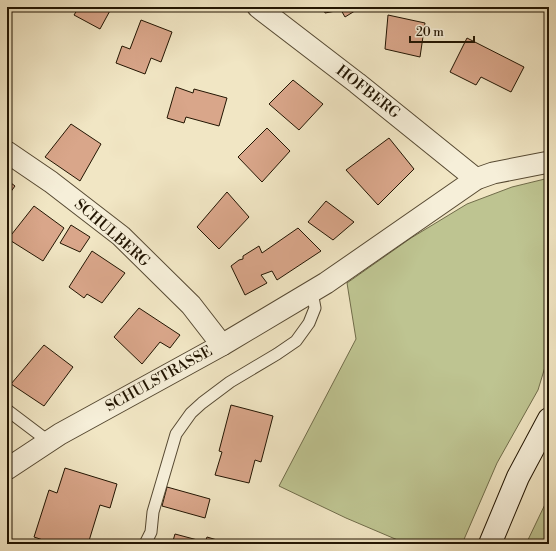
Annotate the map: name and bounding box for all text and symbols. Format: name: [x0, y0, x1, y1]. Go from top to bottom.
scale bar: [410, 18, 474, 44]
text: 20 m: [416, 25, 444, 40]
street label: HOFBERG: [332, 61, 404, 123]
street label: SCHULBERG: [70, 195, 154, 271]
street label: SCHULSTRASSE: [102, 342, 216, 416]

